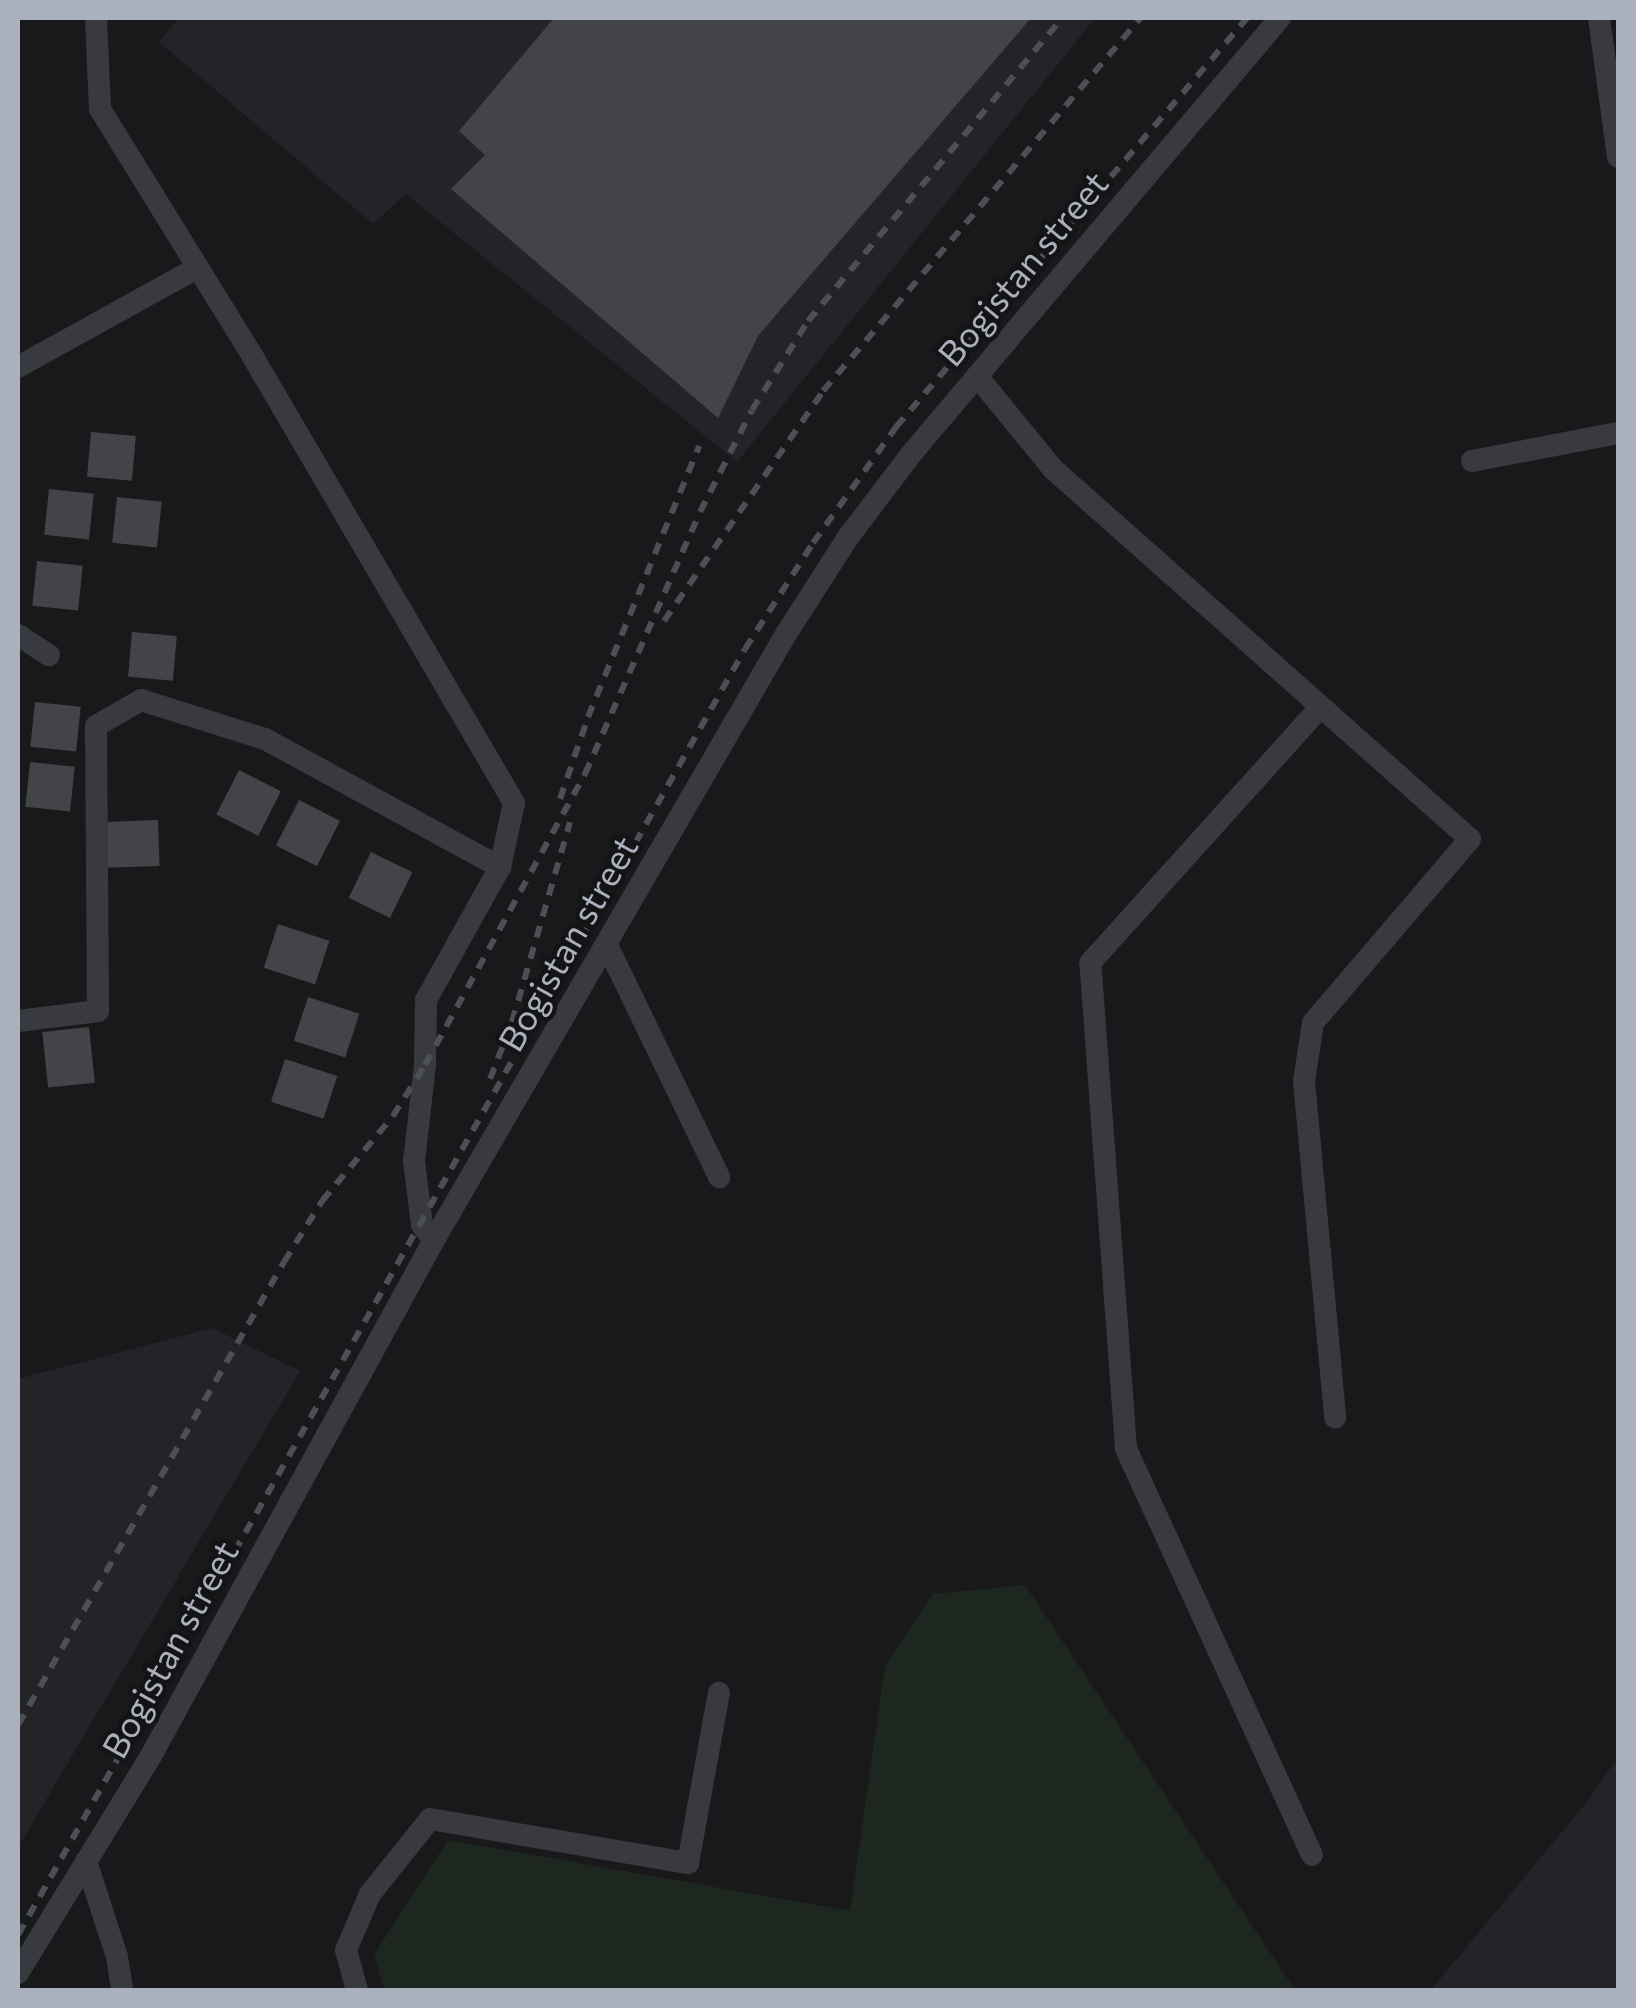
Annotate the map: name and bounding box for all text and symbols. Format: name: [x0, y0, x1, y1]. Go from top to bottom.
street label: Bogistan street: [928, 162, 1116, 374]
street label: Bogistan street: [488, 828, 646, 1058]
street label: Bogistan street: [92, 1533, 246, 1765]

